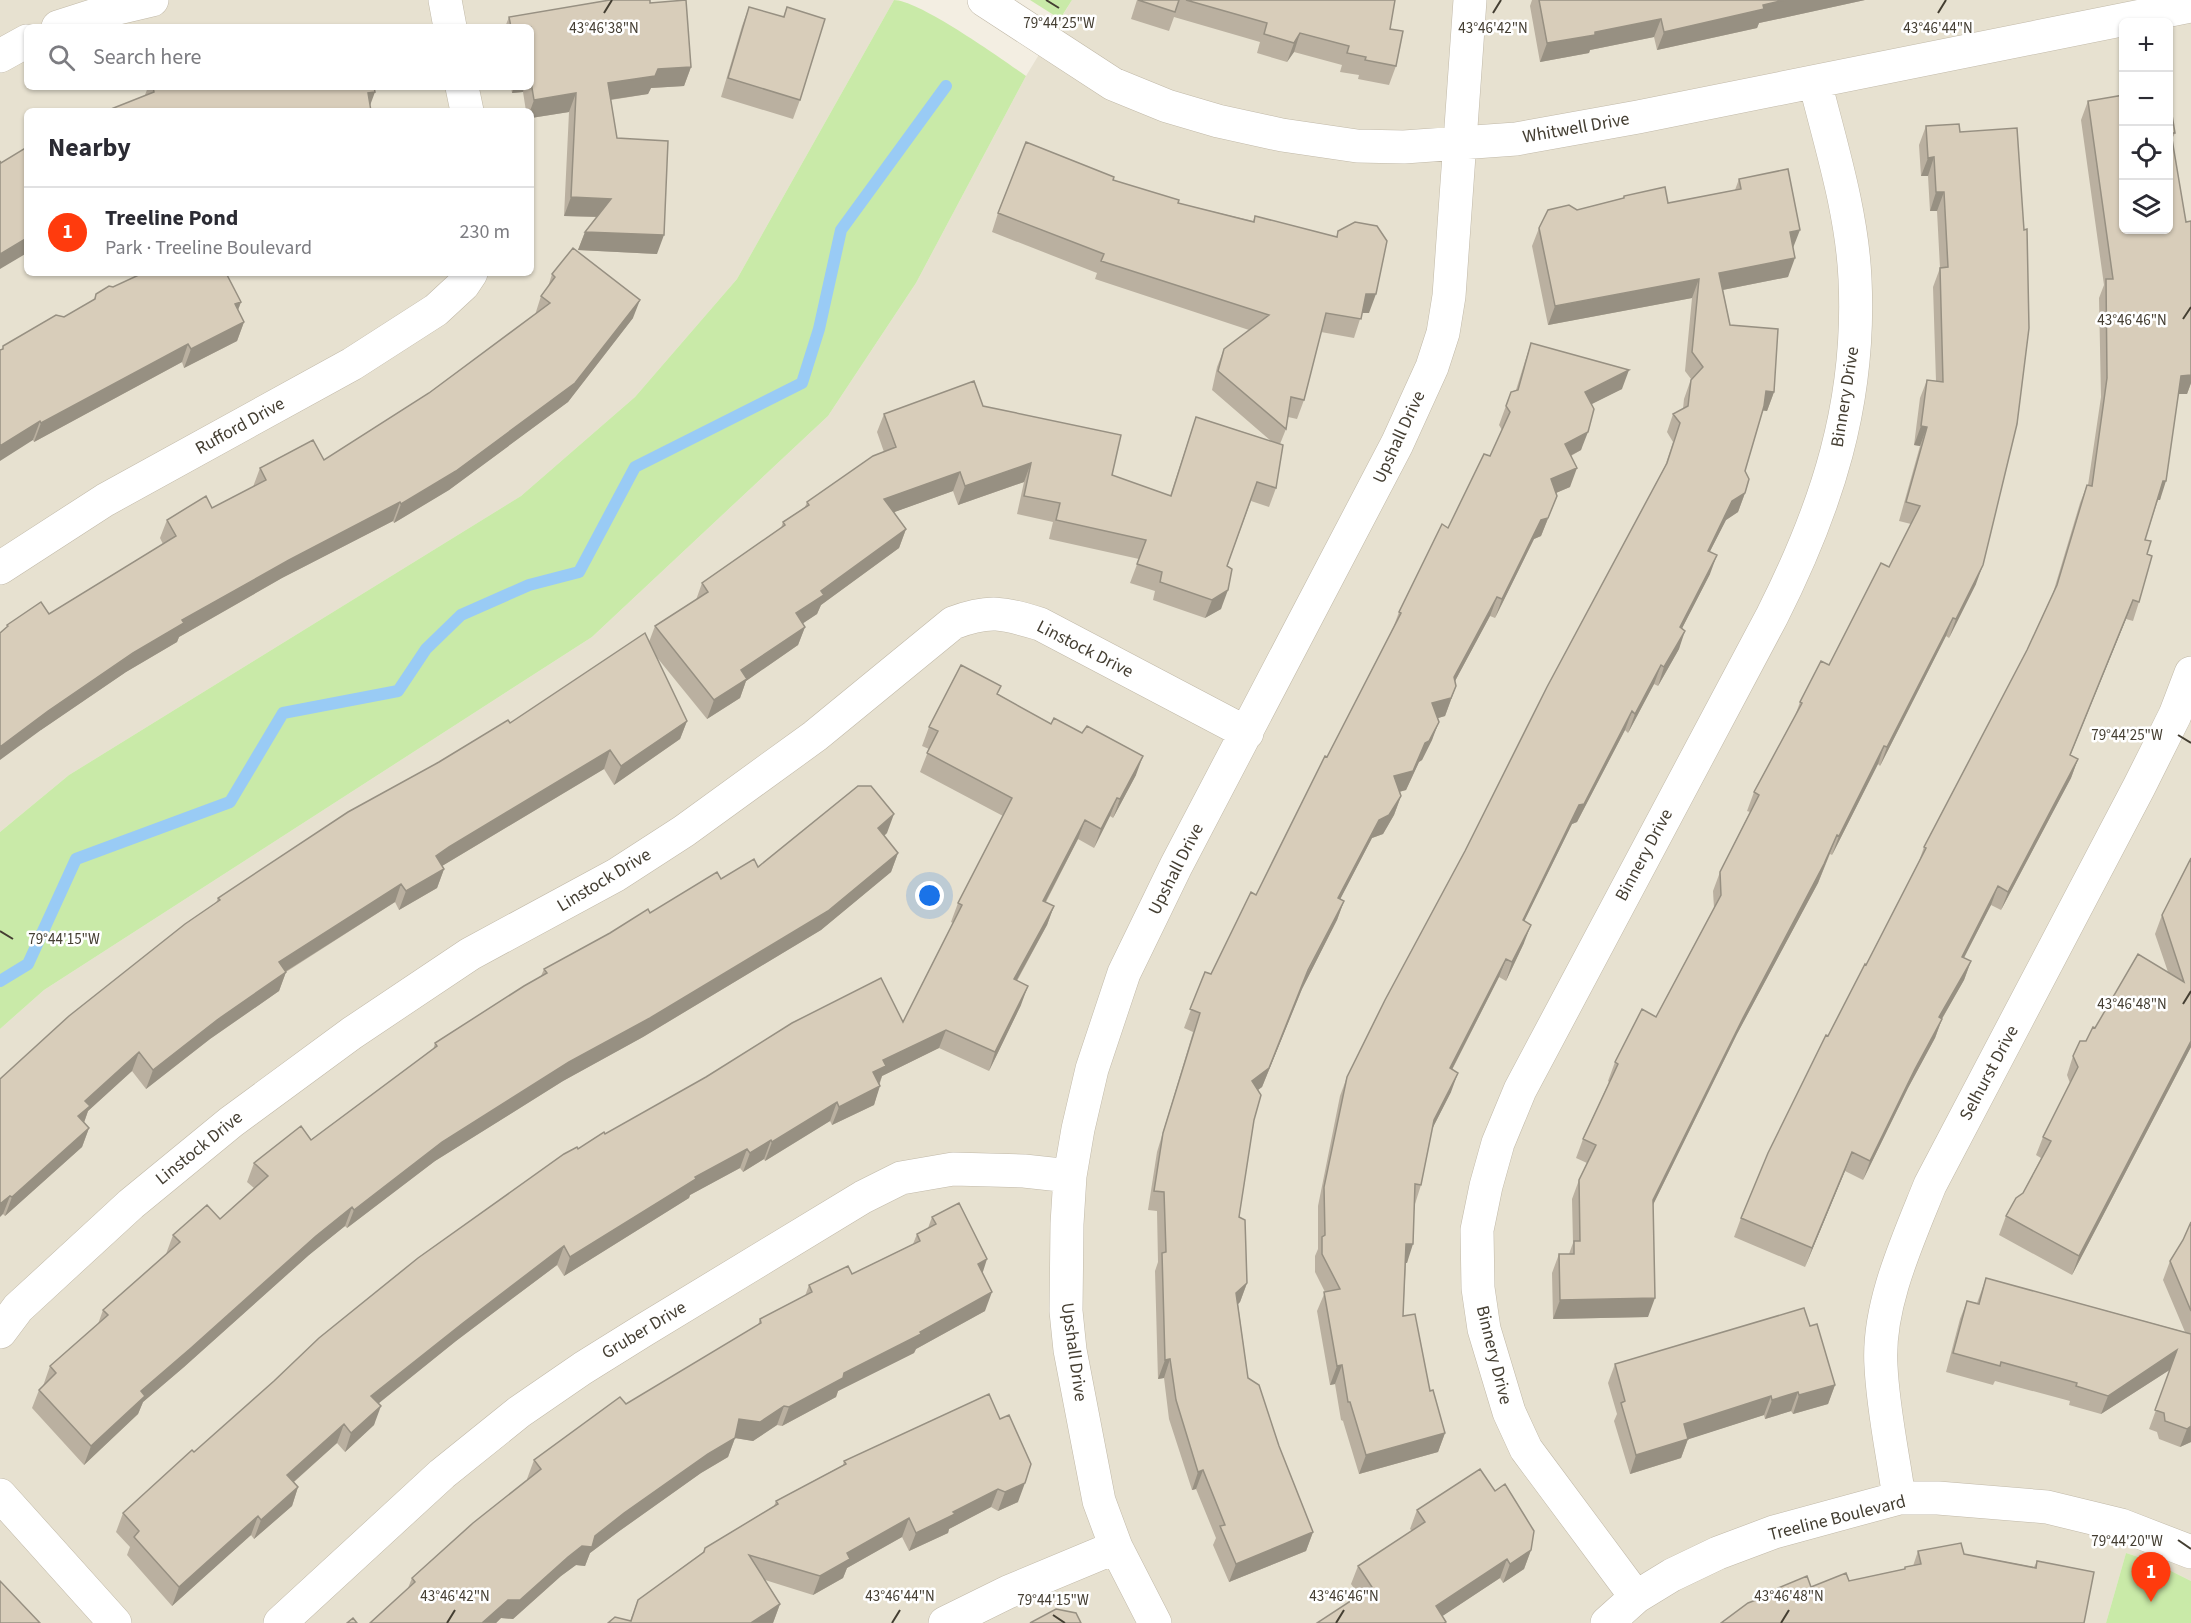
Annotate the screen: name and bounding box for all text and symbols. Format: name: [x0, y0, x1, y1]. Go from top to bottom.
text: 79°44'25"W: [1023, 13, 1095, 34]
text: 43°46'38"N: [569, 18, 639, 39]
text: 43°46'42"N: [1458, 18, 1528, 39]
text: 43°46'44"N: [1903, 18, 1973, 39]
map controls: [2119, 18, 2173, 234]
button: +: [2119, 18, 2173, 72]
search box: [24, 24, 534, 90]
icon: search: [45, 41, 78, 74]
text: Search here: [93, 41, 201, 73]
button: −: [2119, 72, 2173, 126]
street label: Whitwell Drive: [1521, 106, 1631, 150]
button: locate: [2119, 126, 2173, 180]
text: Nearby: [48, 129, 131, 166]
button: layers: [2119, 180, 2173, 234]
text: Treeline Pond: [105, 202, 238, 234]
text: 1: [62, 218, 73, 246]
text: 230 m: [460, 218, 510, 246]
text: Park · Treeline Boulevard: [105, 234, 312, 262]
text: 43°46'46"N: [2097, 310, 2167, 331]
street label: Binnery Drive: [1825, 345, 1865, 449]
street label: Upshall Drive: [1367, 386, 1431, 487]
street label: Rufford Drive: [191, 391, 289, 461]
street label: Linstock Drive: [1032, 614, 1138, 684]
text: 79°44'25"W: [2091, 725, 2163, 746]
street label: Binnery Drive: [1609, 804, 1679, 906]
street label: Upshall Drive: [1142, 819, 1210, 919]
street label: Linstock Drive: [552, 842, 656, 918]
your location: [915, 881, 944, 910]
text: 79°44'15"W: [28, 929, 100, 950]
text: 43°46'48"N: [2097, 994, 2167, 1015]
street label: Selhurst Drive: [1953, 1021, 2025, 1125]
street label: Linstock Drive: [150, 1105, 248, 1191]
street label: Gruber Drive: [597, 1295, 691, 1365]
street label: Upshall Drive: [1055, 1301, 1093, 1403]
street label: Binnery Drive: [1470, 1303, 1518, 1407]
street label: Treeline Boulevard: [1766, 1489, 1908, 1547]
text: 79°44'20"W: [2091, 1531, 2163, 1552]
pin: 1: [2132, 1552, 2170, 1602]
text: 43°46'42"N: [420, 1586, 490, 1607]
text: 43°46'44"N: [865, 1586, 935, 1607]
text: 43°46'46"N: [1309, 1586, 1379, 1607]
text: 43°46'48"N: [1754, 1586, 1824, 1607]
text: 79°44'15"W: [1017, 1590, 1089, 1611]

